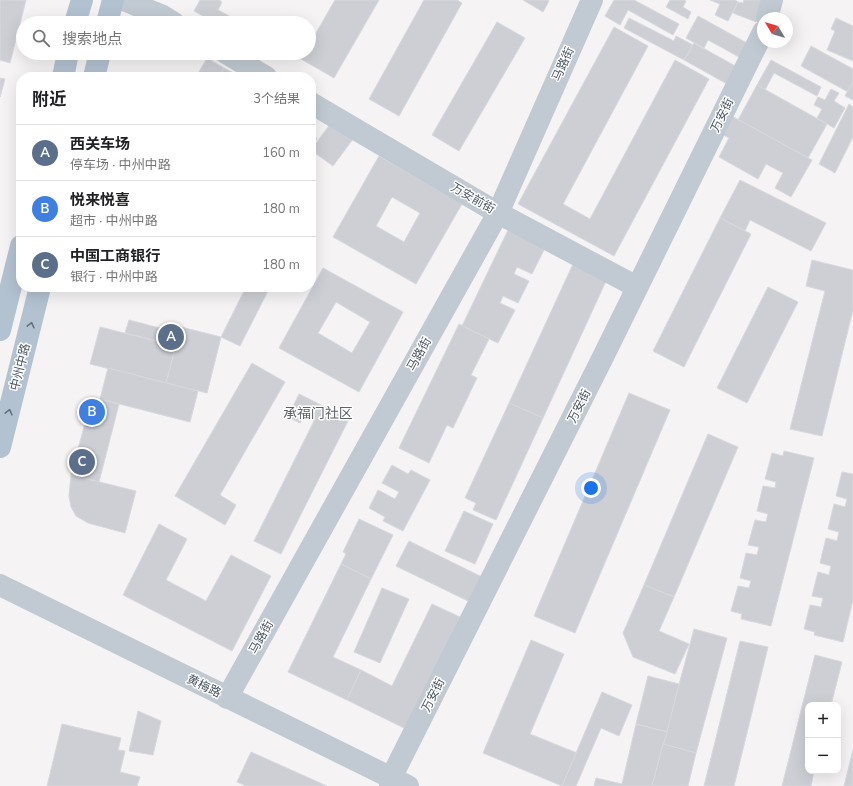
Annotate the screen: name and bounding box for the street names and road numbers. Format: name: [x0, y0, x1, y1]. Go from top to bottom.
street label: 马路街: [548, 44, 578, 84]
street label: 万安街: [707, 95, 737, 135]
street label: 万安前街: [448, 179, 498, 217]
street label: 马路街: [403, 334, 435, 374]
street label: 中州中路: [6, 342, 34, 392]
street label: 万安街: [564, 386, 594, 426]
street label: 马路街: [245, 617, 277, 657]
street label: 黄梅路: [184, 671, 224, 701]
street label: 万安街: [418, 675, 448, 715]

